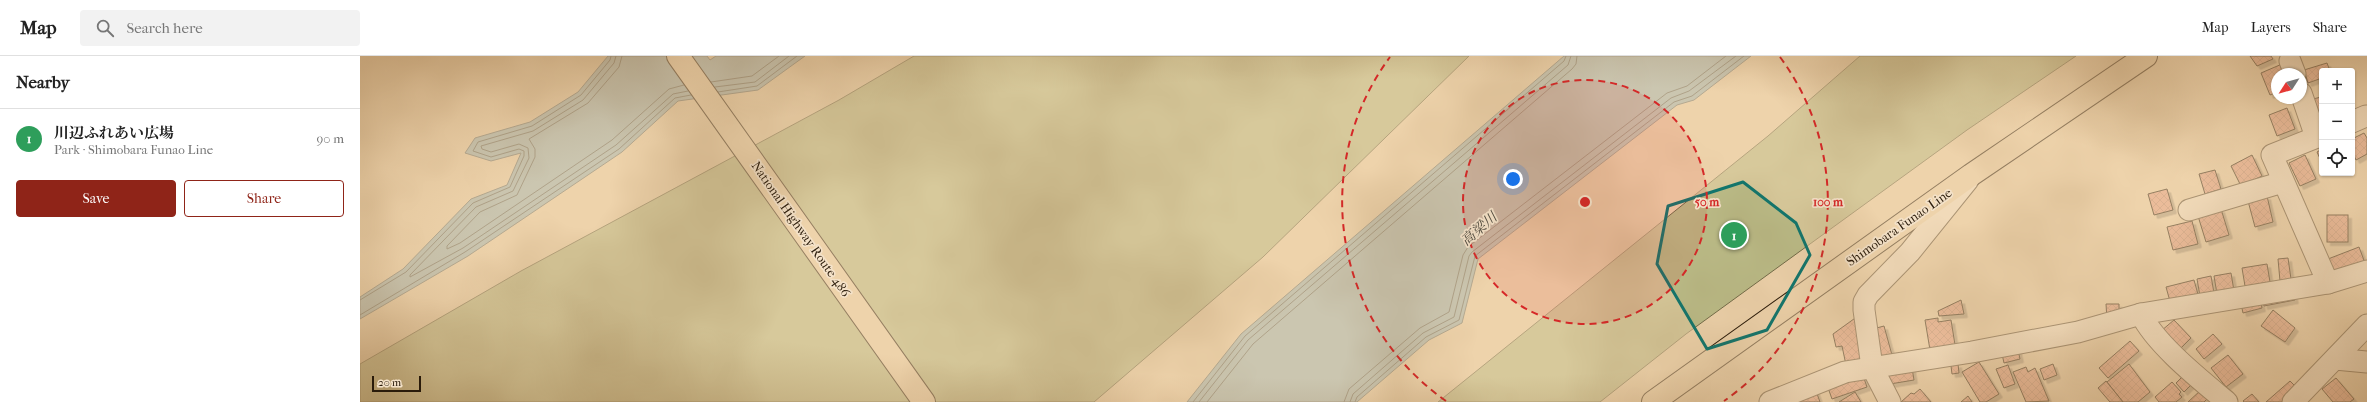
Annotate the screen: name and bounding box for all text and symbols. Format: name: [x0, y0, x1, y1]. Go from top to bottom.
search box: [80, 10, 360, 46]
text: Map: [20, 17, 56, 39]
icon: search: [94, 17, 116, 39]
text: Search here: [126, 19, 203, 37]
text: Map: [2202, 19, 2229, 36]
text: Layers: [2251, 19, 2291, 36]
text: Share: [2313, 19, 2347, 36]
north arrow: [2271, 68, 2307, 104]
map controls: [2319, 68, 2355, 176]
button: +: [2319, 68, 2355, 104]
text: Nearby: [16, 72, 70, 92]
button: −: [2319, 104, 2355, 140]
text: 川辺ふれあい広場: [54, 124, 174, 142]
text: 1: [27, 131, 31, 146]
text: 90 m: [316, 131, 344, 146]
button: locate: [2319, 140, 2355, 176]
text: Park · Shimobara Funao Line: [54, 142, 213, 157]
street label: National Highway Route 486: [748, 158, 854, 300]
your location: [1503, 169, 1523, 189]
button: Save: [16, 180, 176, 217]
button: Share: [184, 180, 344, 217]
street label: Shimobara Funao Line: [1843, 185, 1955, 269]
centre of rings: [1578, 195, 1592, 209]
text: 50 m: [1695, 195, 1720, 209]
text: 100 m: [1813, 195, 1844, 209]
water label: 高梁川: [1458, 207, 1502, 249]
pin: 1: [1721, 220, 1747, 250]
scale bar: [372, 374, 421, 393]
text: 20 m: [378, 376, 401, 389]

